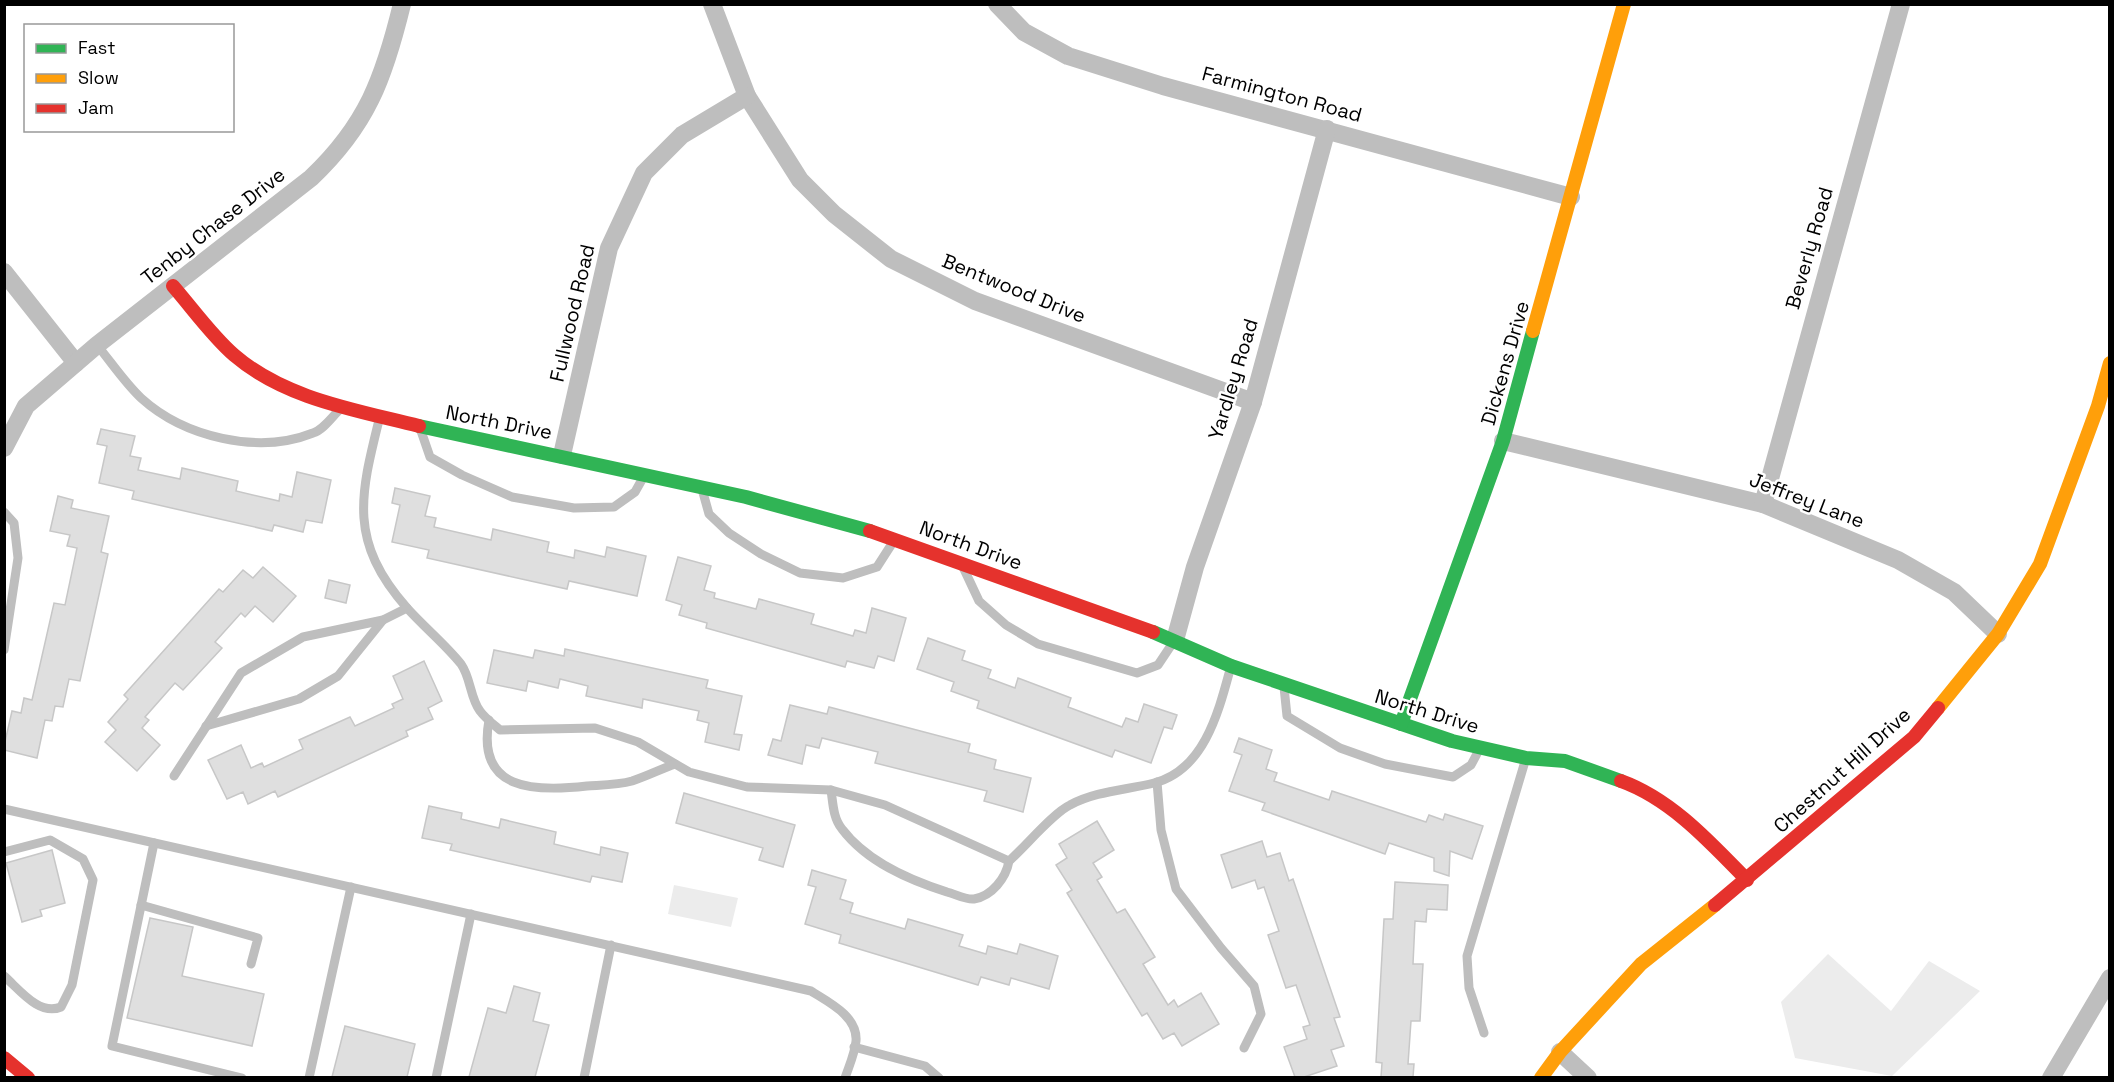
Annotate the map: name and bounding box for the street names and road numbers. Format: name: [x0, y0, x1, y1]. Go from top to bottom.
street label: Farmington Road: [1199, 60, 1365, 128]
street label: Tenby Chase Drive: [136, 162, 290, 290]
street label: Beverly Road: [1779, 184, 1839, 312]
street label: Fullwood Road: [544, 242, 600, 384]
street label: Bentwood Drive: [938, 247, 1090, 329]
street label: Dickens Drive: [1475, 298, 1535, 428]
street label: Yardley Road: [1202, 315, 1264, 443]
street label: North Drive: [444, 399, 554, 445]
street label: Jeffrey Lane: [1746, 466, 1868, 534]
street label: North Drive: [916, 514, 1026, 576]
street label: North Drive: [1372, 683, 1482, 739]
street label: Chestnut Hill Drive: [1768, 701, 1916, 839]

